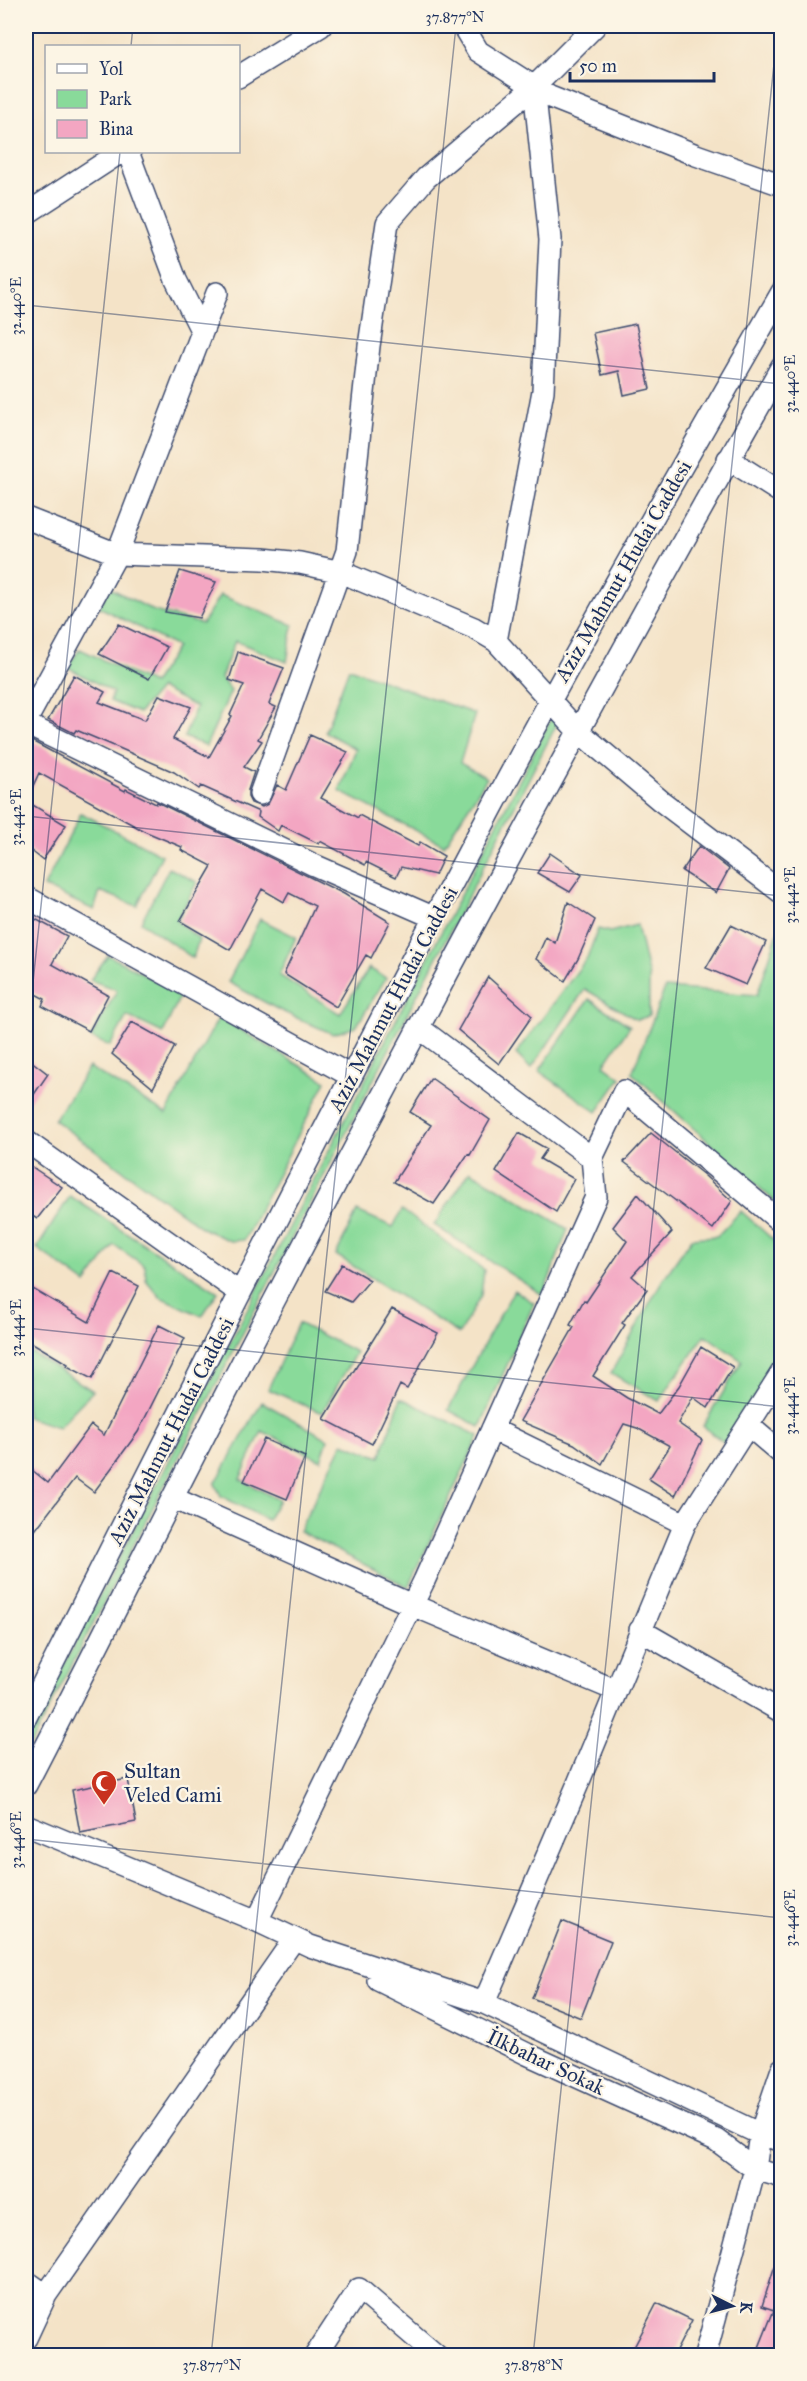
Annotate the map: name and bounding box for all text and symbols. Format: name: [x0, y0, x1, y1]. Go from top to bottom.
text: 37.877°N: [425, 8, 485, 26]
legend: [45, 45, 240, 153]
scale bar: [570, 45, 714, 83]
text: 50 m: [579, 55, 617, 77]
text: Yol: [99, 58, 123, 80]
text: Park: [99, 88, 132, 110]
text: Bina: [99, 118, 134, 140]
text: 32.440°E: [7, 276, 25, 335]
text: 32.440°E: [781, 354, 799, 413]
street label: Aziz Mahmut Hudai Caddesi: [548, 455, 697, 687]
text: 32.442°E: [7, 788, 25, 846]
text: 32.442°E: [781, 866, 799, 924]
street label: Aziz Mahmut Hudai Caddesi: [322, 881, 464, 1117]
text: 32.444°E: [7, 1299, 25, 1357]
street label: Aziz Mahmut Hudai Caddesi: [102, 1313, 240, 1550]
text: 32.444°E: [781, 1377, 799, 1435]
place label: Sultan Veled Cami: [123, 1758, 222, 1808]
mosque icon: Sultan Veled Cami: [89, 1768, 119, 1806]
text: 32.446°E: [7, 1811, 25, 1869]
text: 32.446°E: [781, 1889, 799, 1947]
street label: İlkbahar Sokak: [483, 2023, 609, 2101]
north arrow: [702, 2276, 762, 2336]
text: K: [736, 2301, 756, 2315]
text: 37.877°N: [182, 2356, 242, 2374]
text: 37.878°N: [504, 2356, 564, 2374]

